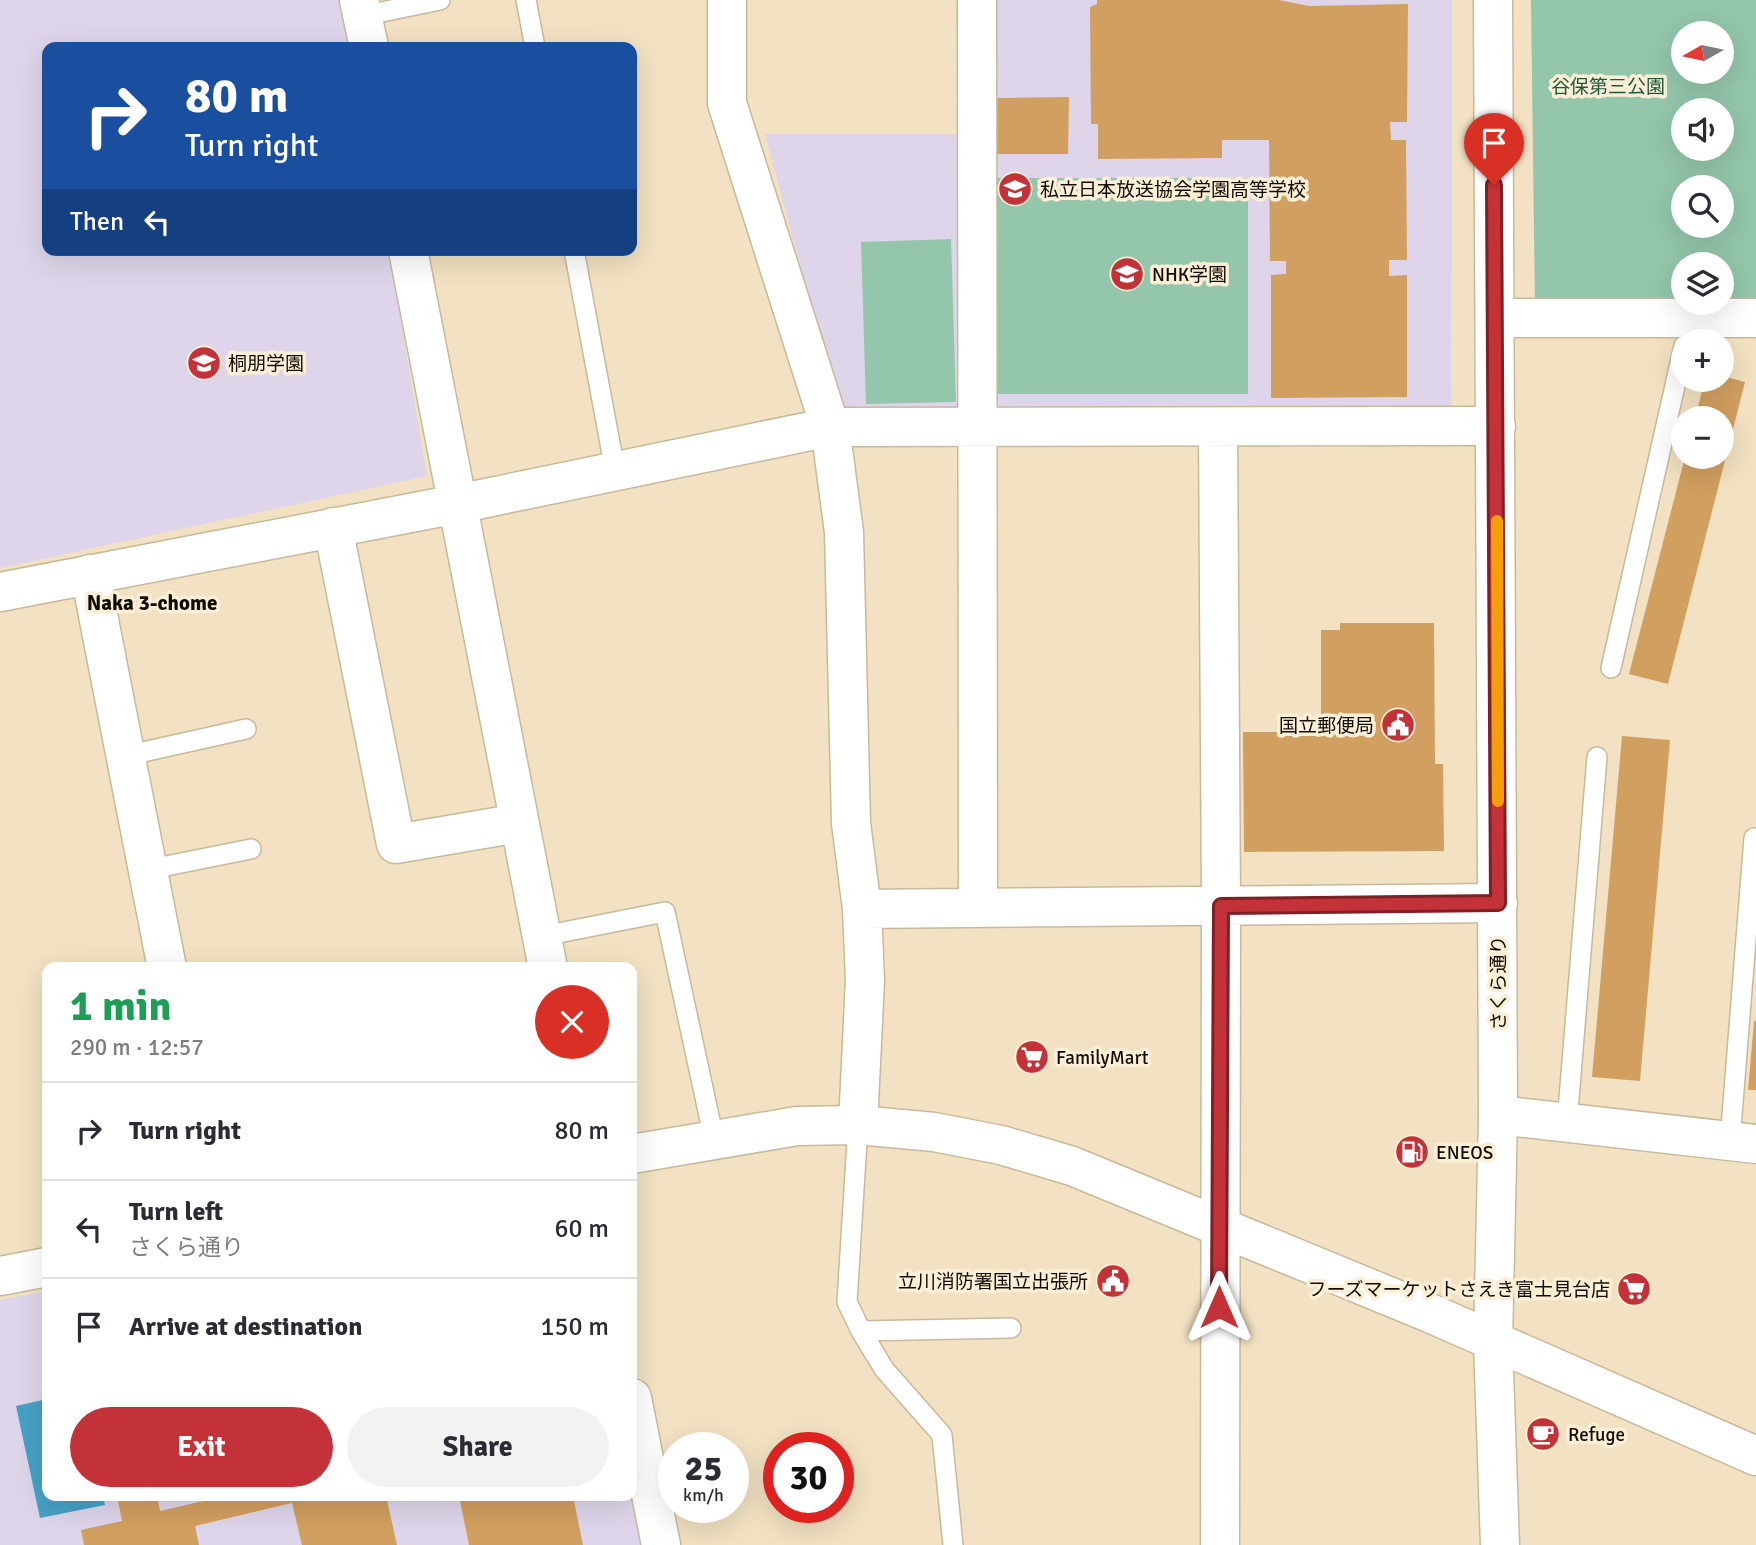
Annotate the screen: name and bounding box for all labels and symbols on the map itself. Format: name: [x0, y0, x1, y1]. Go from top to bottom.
north arrow: [1671, 21, 1734, 84]
park label: 谷保第三公園: [1551, 75, 1665, 99]
pin: [1464, 113, 1524, 185]
school or university icon: 私立日本放送協会学園高等学校: [996, 170, 1034, 208]
place label: 私立日本放送協会学園高等学校: [1040, 178, 1306, 202]
school or university icon: NHK学園: [1108, 255, 1146, 293]
place label: NHK学園: [1152, 263, 1227, 287]
school or university icon: 桐朋学園: [185, 344, 223, 382]
place label: 桐朋学園: [228, 352, 304, 376]
district label: Naka 3-chome: [87, 590, 217, 616]
public building icon: 国立郵便局: [1379, 706, 1417, 744]
place label: 国立郵便局: [1279, 714, 1374, 738]
street label: さくら通り: [1487, 935, 1511, 1031]
supermarket icon: FamilyMart: [1013, 1038, 1051, 1076]
place label: FamilyMart: [1056, 1046, 1149, 1070]
fuel station icon: ENEOS: [1393, 1133, 1431, 1171]
place label: ENEOS: [1436, 1141, 1493, 1165]
public building icon: 立川消防署国立出張所: [1094, 1262, 1132, 1300]
place label: 立川消防署国立出張所: [898, 1270, 1088, 1294]
position arrow: [1182, 1270, 1256, 1344]
supermarket icon: フーズマーケットさえき富士見台店: [1615, 1270, 1653, 1308]
place label: フーズマーケットさえき富士見台店: [1308, 1278, 1610, 1302]
cafe icon: Refuge: [1524, 1415, 1562, 1453]
place label: Refuge: [1568, 1423, 1625, 1447]
speed limit sign: 30: [763, 1432, 854, 1523]

